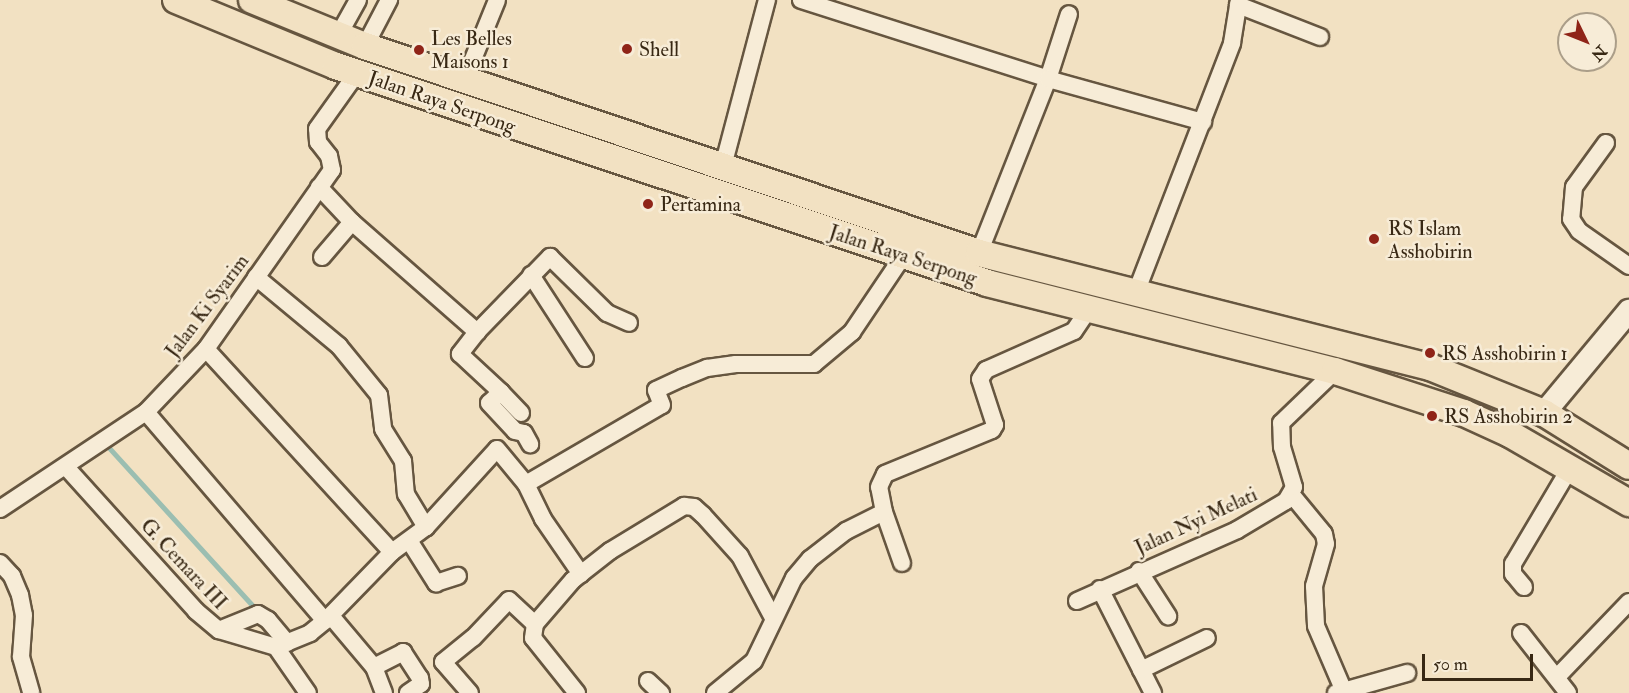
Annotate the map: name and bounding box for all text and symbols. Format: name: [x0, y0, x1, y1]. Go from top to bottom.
north arrow: [1557, 12, 1617, 72]
place label: Les Belles Maisons 1: [431, 27, 512, 74]
place label: Shell: [639, 37, 679, 61]
text: N: [1587, 41, 1611, 65]
marker: Shell: [620, 42, 634, 56]
marker: Les Belles Maisons 1: [412, 43, 426, 57]
street label: Jalan Raya Serpong: [365, 66, 519, 138]
place label: Pertamina: [660, 192, 741, 216]
marker: Pertamina: [641, 197, 655, 211]
place label: RS Islam Asshobirin: [1388, 216, 1473, 263]
street label: Jalan Raya Serpong: [826, 220, 980, 290]
marker: RS Islam Asshobirin: [1365, 230, 1383, 248]
street label: Jalan Ki Syarim: [160, 249, 254, 363]
place label: RS Asshobirin 1: [1442, 341, 1568, 365]
marker: RS Asshobirin 1: [1423, 346, 1437, 360]
place label: RS Asshobirin 2: [1444, 404, 1573, 428]
marker: RS Asshobirin 2: [1425, 409, 1439, 423]
street label: Jalan Nyi Melati: [1131, 482, 1261, 560]
street label: G. Cemara III: [136, 514, 232, 614]
scale bar: [1425, 642, 1536, 680]
text: 50 m: [1433, 653, 1468, 676]

